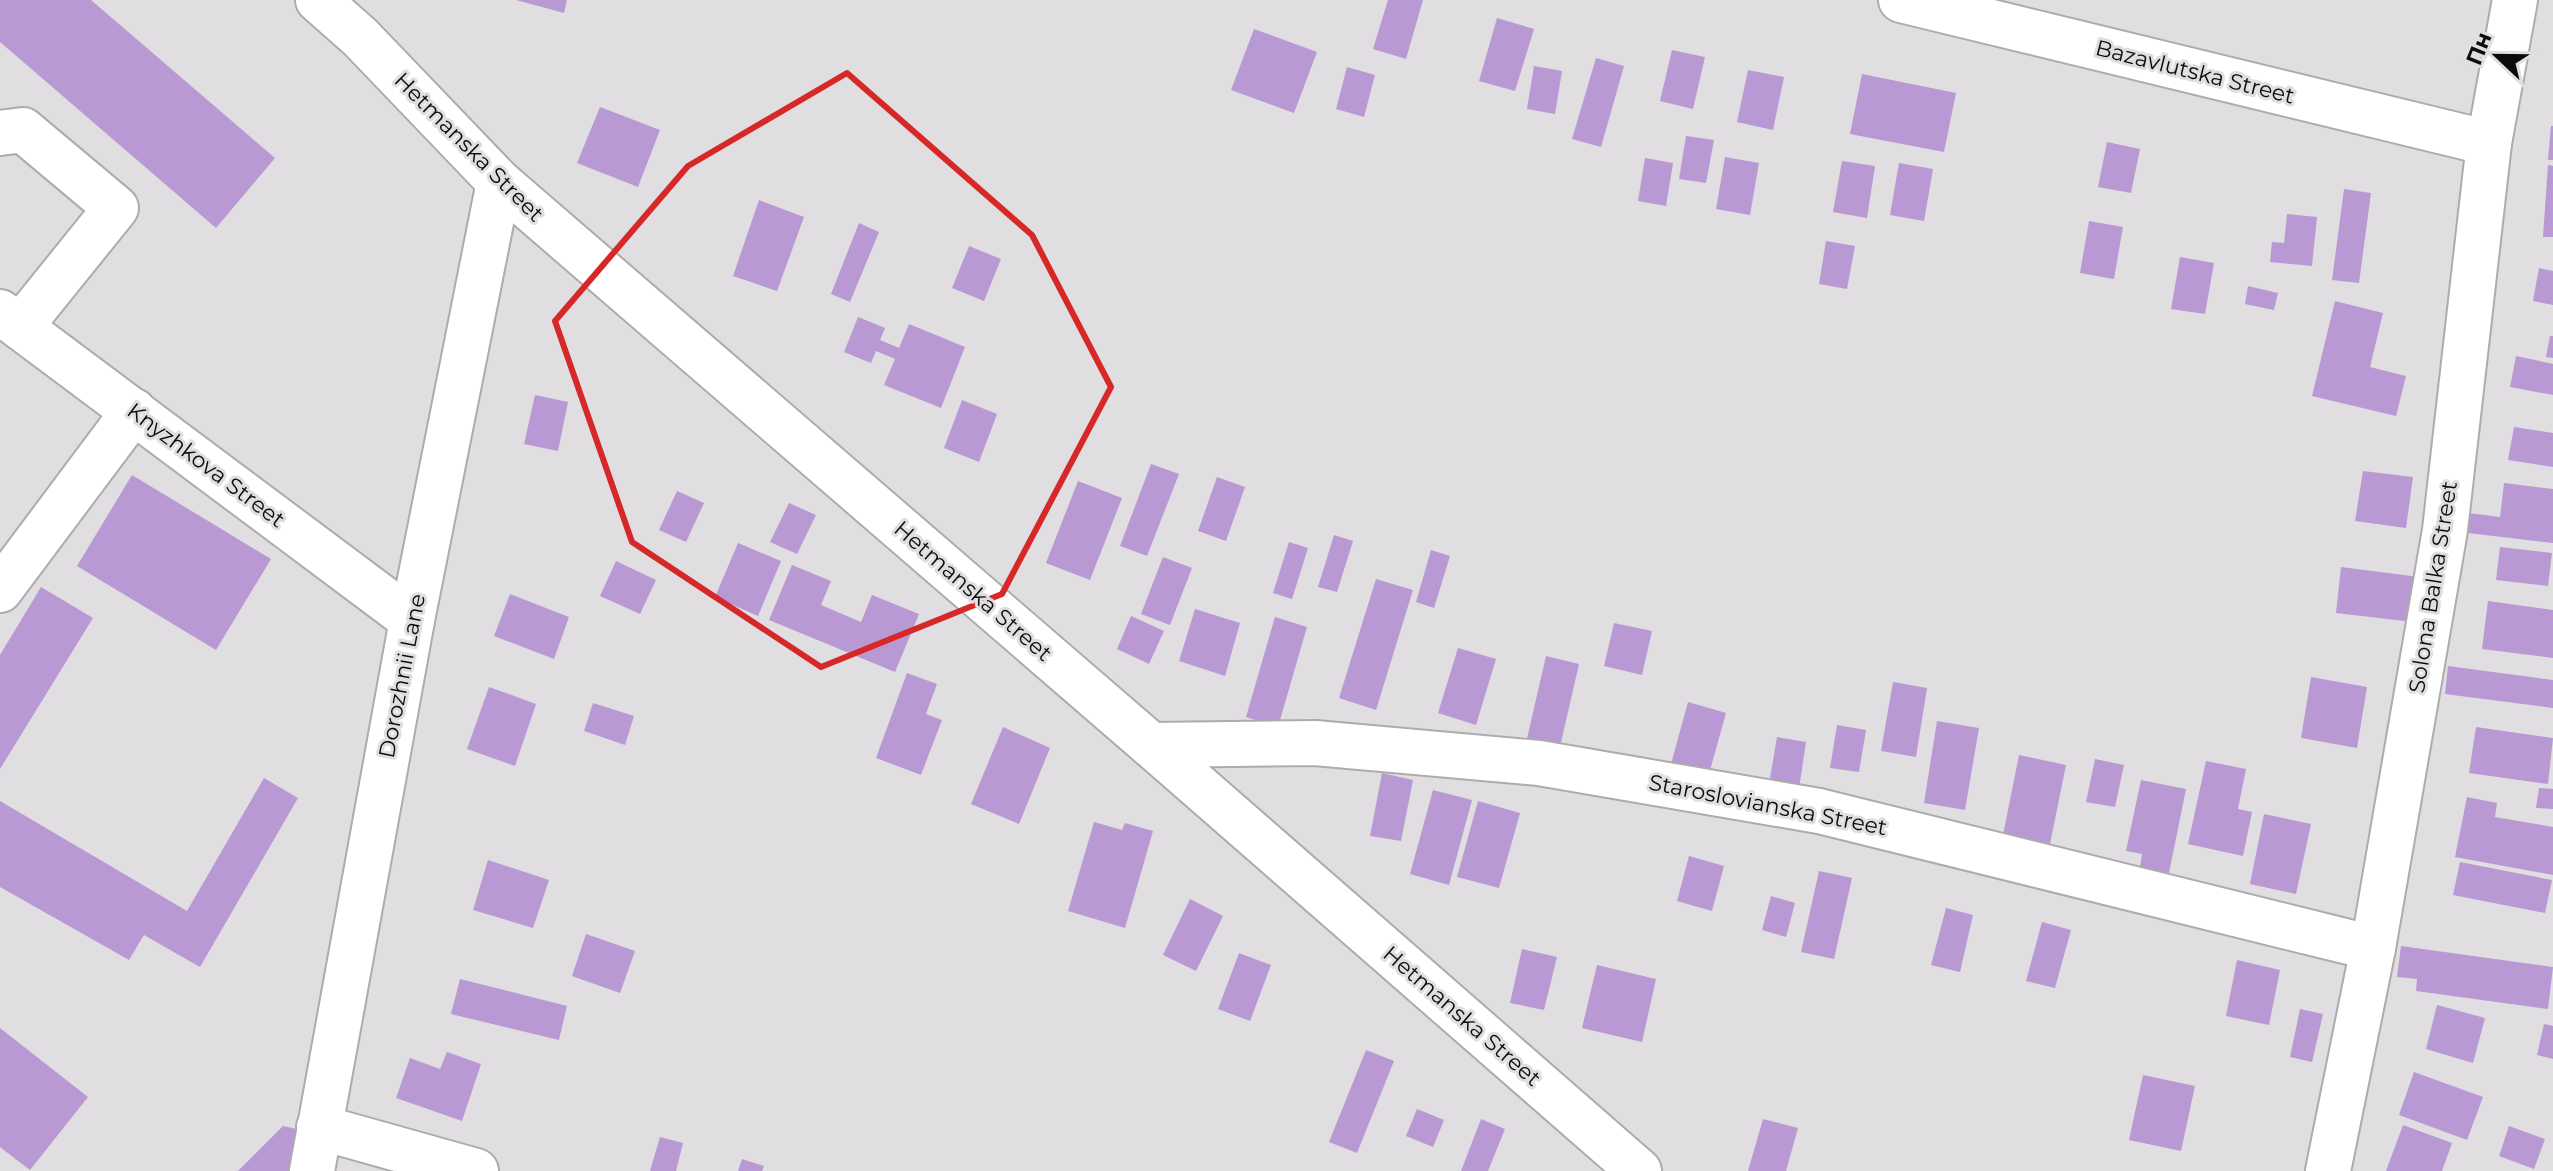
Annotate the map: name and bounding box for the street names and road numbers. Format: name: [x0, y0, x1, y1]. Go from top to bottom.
street label: Bazavlutska Street: [2093, 34, 2297, 110]
street label: Hetmanska Street: [389, 67, 549, 227]
street label: Knyzhkova Street: [122, 397, 290, 533]
street label: Solona Balka Street: [2403, 479, 2463, 695]
street label: Hetmanska Street: [889, 515, 1057, 667]
street label: Dorozhnii Lane: [373, 592, 431, 760]
street label: Staroslovianska Street: [1647, 769, 1889, 841]
street label: Hetmanska Street: [1378, 940, 1546, 1092]

